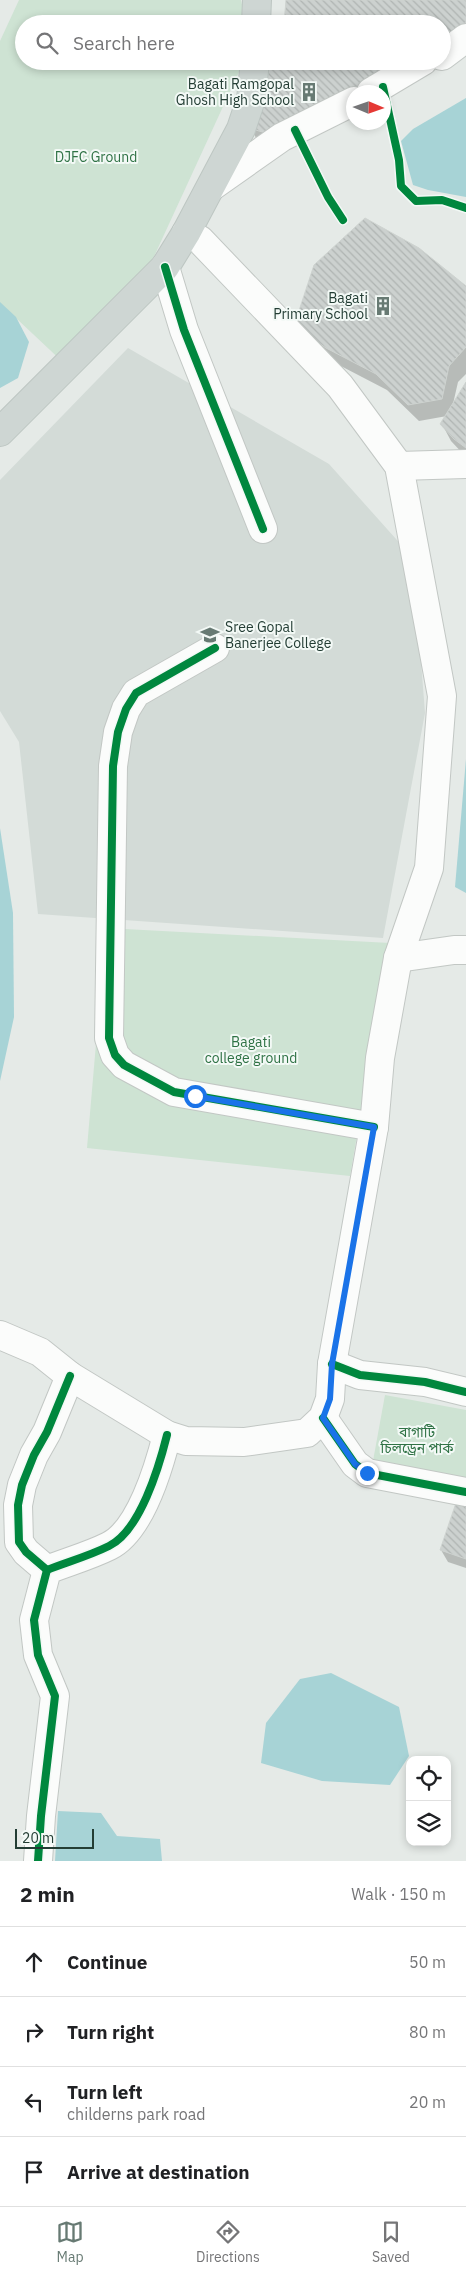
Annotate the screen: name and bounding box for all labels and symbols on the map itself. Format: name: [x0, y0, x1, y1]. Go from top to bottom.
place label: Bagati Ramgopal Ghosh High School: [176, 75, 294, 109]
building icon: Bagati Ramgopal Ghosh High School: [298, 81, 320, 103]
north arrow: [346, 85, 391, 130]
park label: DJFC Ground: [55, 148, 137, 166]
place label: Bagati Primary School: [273, 289, 368, 323]
building icon: Bagati Primary School: [372, 295, 394, 317]
place label: Sree Gopal Banerjee College: [225, 618, 332, 652]
school or university icon: Sree Gopal Banerjee College: [199, 624, 221, 646]
park label: Bagati college ground: [205, 1033, 297, 1067]
route start: [184, 1085, 207, 1108]
park label: বাগাটি চিলড্রেন পার্ক: [379, 1423, 454, 1457]
route end: [356, 1462, 379, 1485]
scale bar: [15, 1826, 94, 1849]

